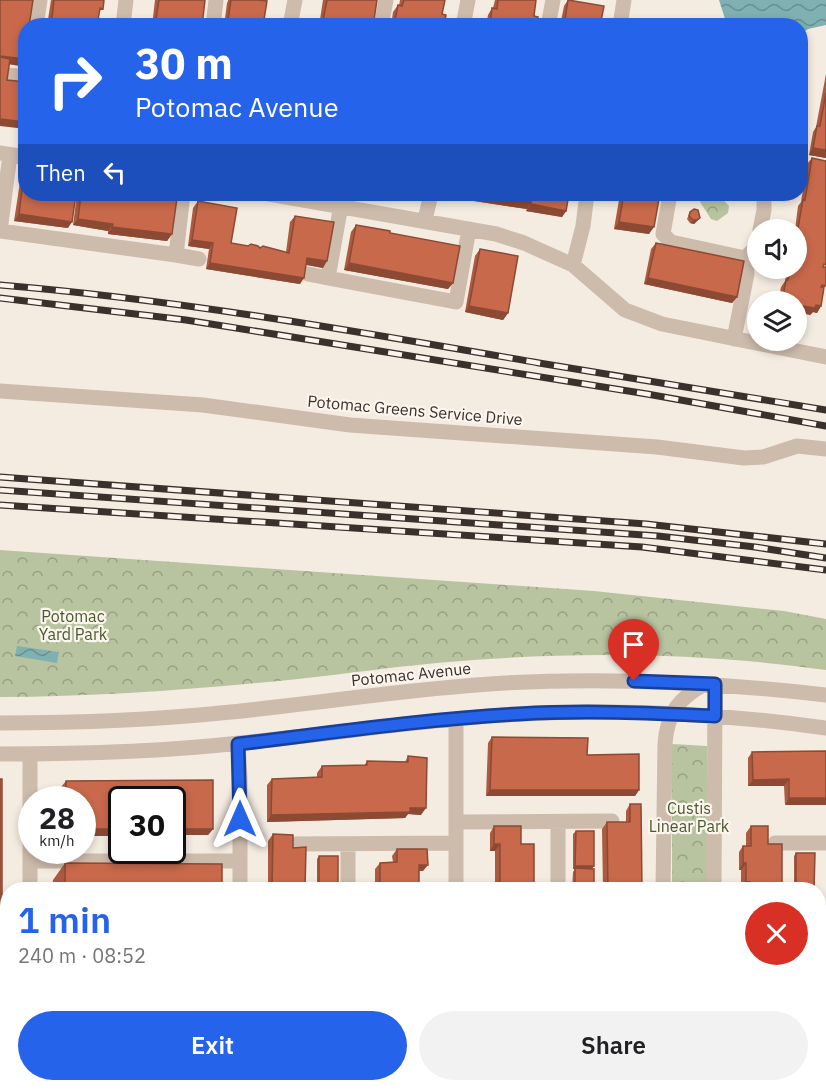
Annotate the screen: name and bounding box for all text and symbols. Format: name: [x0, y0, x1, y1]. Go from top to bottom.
text: 30 m: [135, 36, 233, 91]
icon: right: [36, 42, 114, 120]
text: Potomac Avenue: [135, 89, 339, 124]
icon: left: [98, 156, 131, 189]
text: Then: [36, 158, 86, 187]
map controls: [747, 219, 807, 351]
button: sound: [747, 219, 807, 279]
button: layers: [747, 291, 807, 351]
street label: Potomac Greens Service Drive: [307, 391, 524, 429]
park label: Potomac Yard Park: [39, 606, 108, 644]
pin: [608, 619, 659, 681]
icon: arrive: [617, 628, 650, 661]
street label: Potomac Avenue: [350, 658, 472, 690]
speed limit sign: 30: [108, 786, 186, 864]
position arrow: [208, 787, 272, 851]
text: 28: [39, 798, 75, 837]
park label: Custis Linear Park: [649, 798, 730, 836]
text: km/h: [39, 831, 75, 850]
text: 1 min: [18, 896, 111, 943]
button: close: [745, 902, 808, 965]
text: 240 m · 08:52: [18, 942, 146, 969]
button: Exit: [18, 1011, 407, 1080]
button: Share: [419, 1011, 808, 1080]

